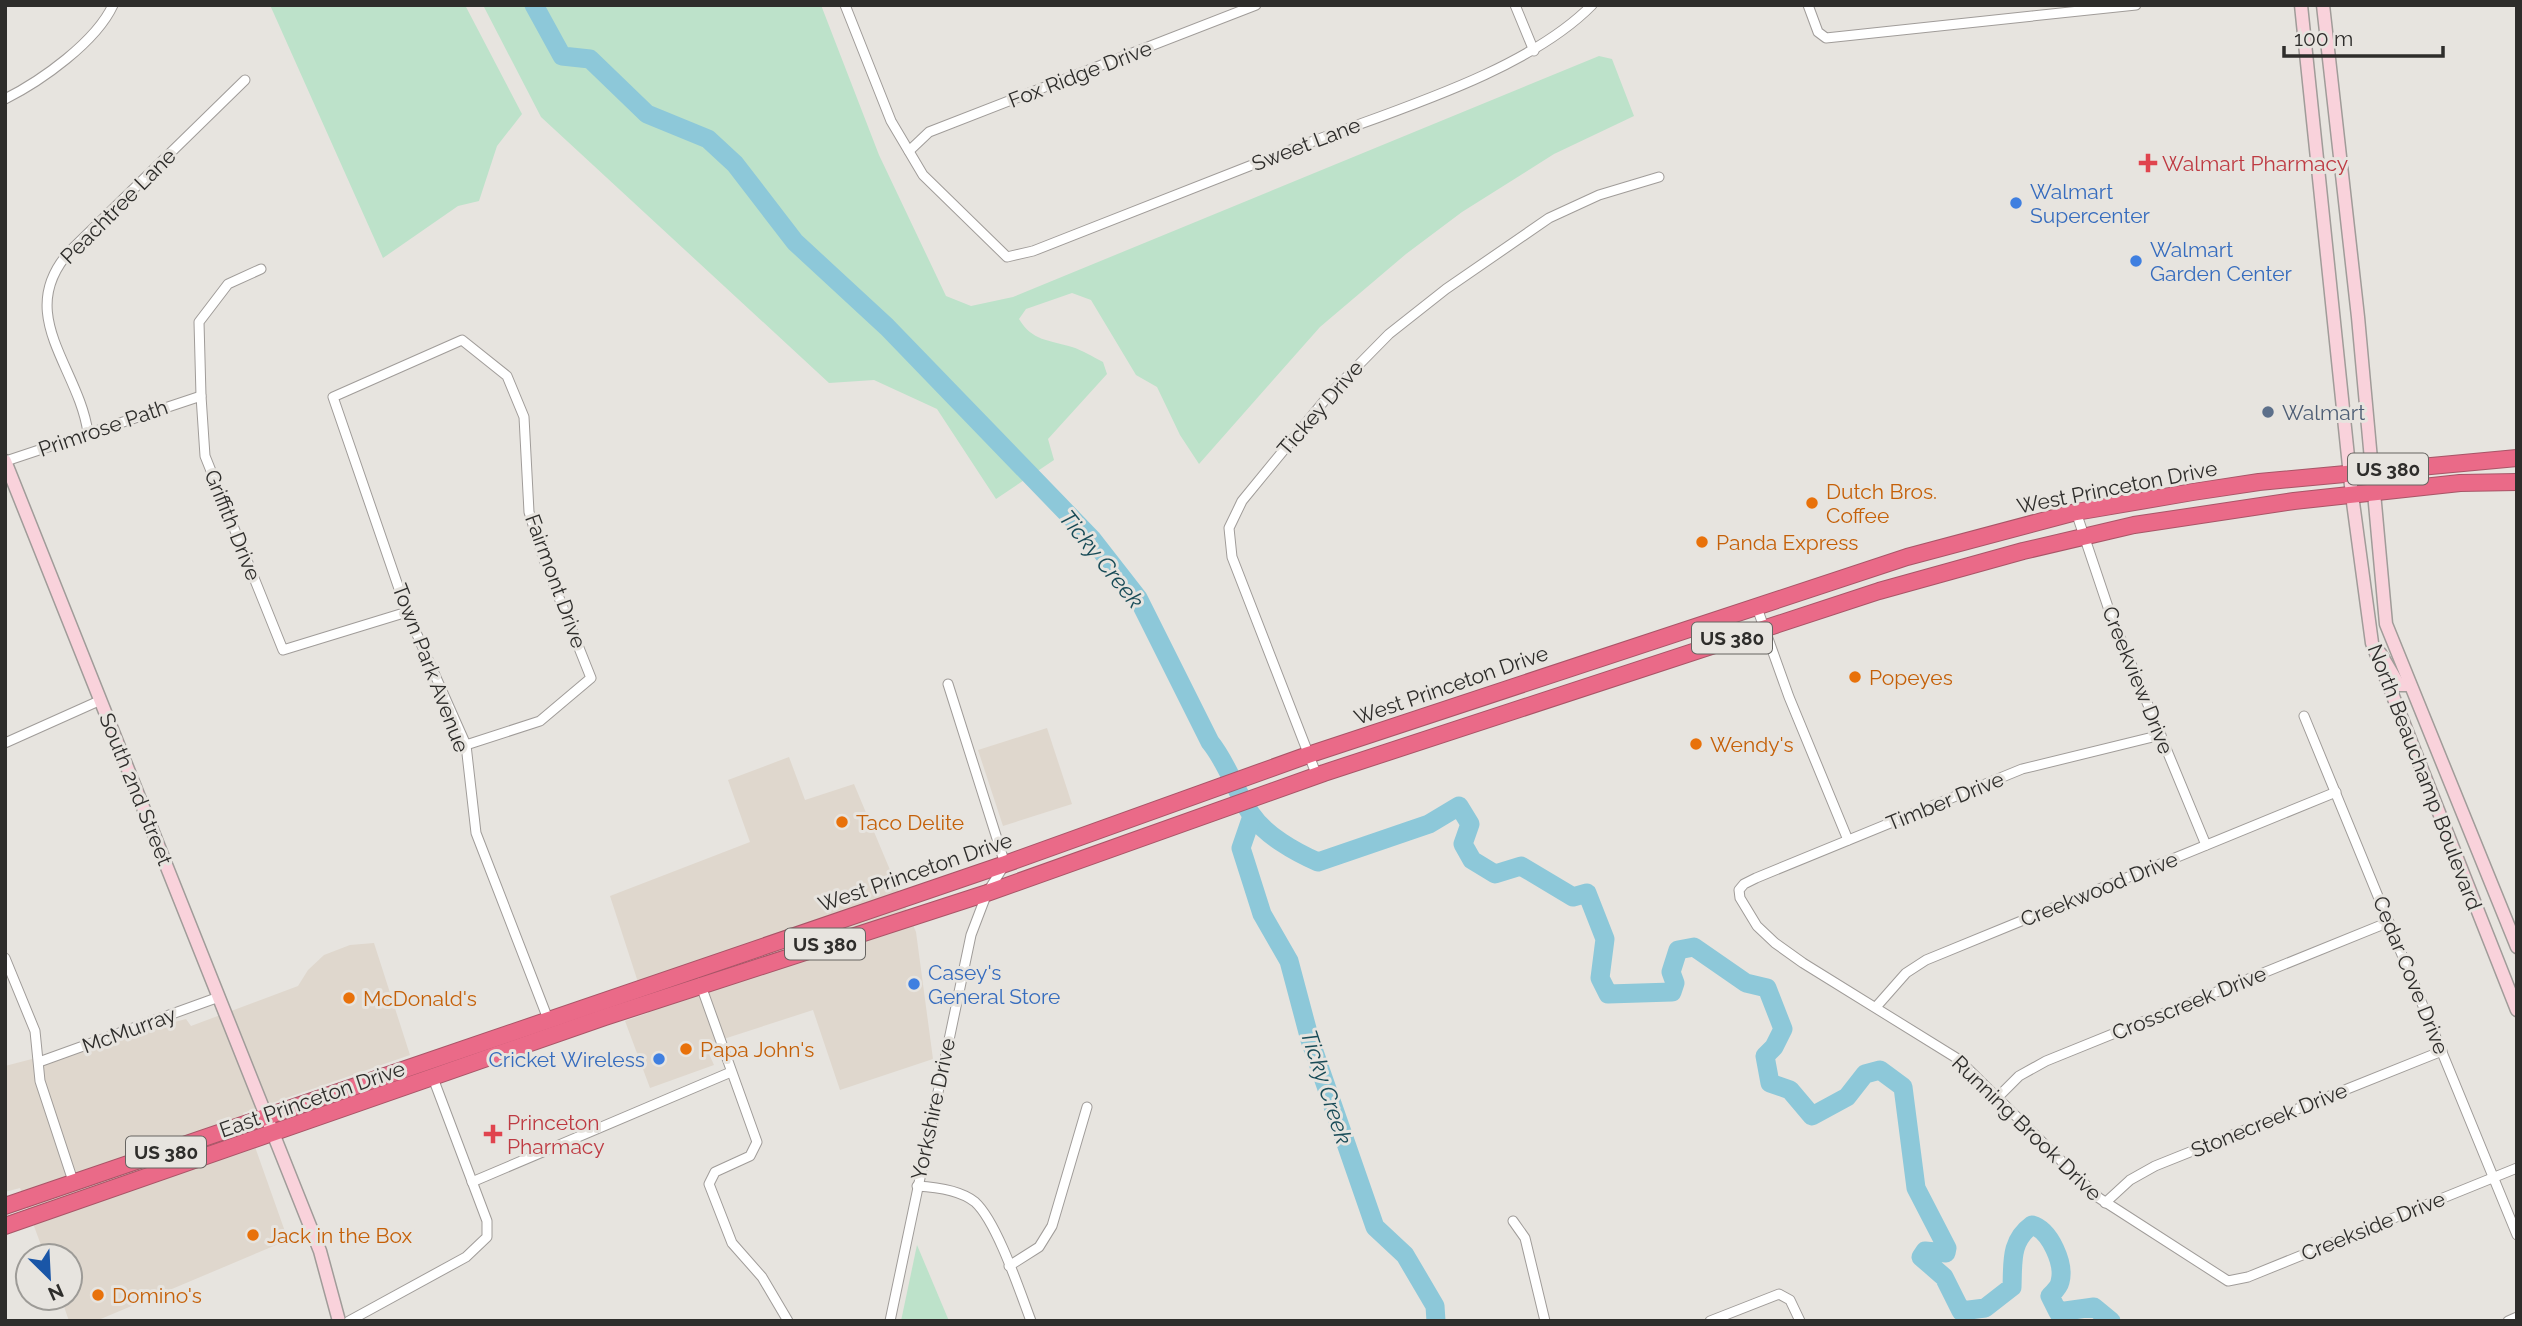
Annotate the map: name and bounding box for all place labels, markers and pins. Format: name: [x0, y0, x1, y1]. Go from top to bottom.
place label: Walmart Pharmacy: [2162, 151, 2348, 176]
marker: Walmart Pharmacy: [2140, 155, 2156, 171]
place label: Walmart Supercenter: [2030, 179, 2151, 228]
marker: Walmart Supercenter: [2008, 195, 2024, 211]
place label: Walmart Garden Center: [2150, 237, 2293, 286]
marker: Walmart Garden Center: [2128, 253, 2144, 269]
place label: Walmart: [2282, 400, 2365, 425]
marker: Walmart: [2260, 404, 2276, 420]
place label: Dutch Bros. Coffee: [1826, 479, 1937, 528]
marker: Dutch Bros. Coffee: [1804, 495, 1820, 511]
place label: Panda Express: [1716, 530, 1858, 555]
marker: Panda Express: [1694, 534, 1710, 550]
place label: Popeyes: [1869, 665, 1953, 690]
marker: Popeyes: [1847, 669, 1863, 685]
place label: Wendy's: [1710, 732, 1794, 757]
marker: Wendy's: [1688, 736, 1704, 752]
place label: Taco Delite: [856, 810, 964, 835]
marker: Taco Delite: [834, 814, 850, 830]
place label: Casey's General Store: [928, 960, 1060, 1009]
marker: Casey's General Store: [906, 976, 922, 992]
place label: McDonald's: [363, 986, 477, 1011]
marker: McDonald's: [341, 990, 357, 1006]
place label: Papa John's: [700, 1037, 814, 1062]
marker: Papa John's: [678, 1041, 694, 1057]
place label: Cricket Wireless: [488, 1047, 645, 1072]
marker: Cricket Wireless: [651, 1051, 667, 1067]
place label: Princeton Pharmacy: [507, 1110, 605, 1159]
marker: Princeton Pharmacy: [485, 1126, 501, 1142]
place label: Jack in the Box: [267, 1223, 413, 1248]
marker: Jack in the Box: [245, 1227, 261, 1243]
place label: Domino's: [112, 1283, 202, 1308]
marker: Domino's: [90, 1287, 106, 1303]

